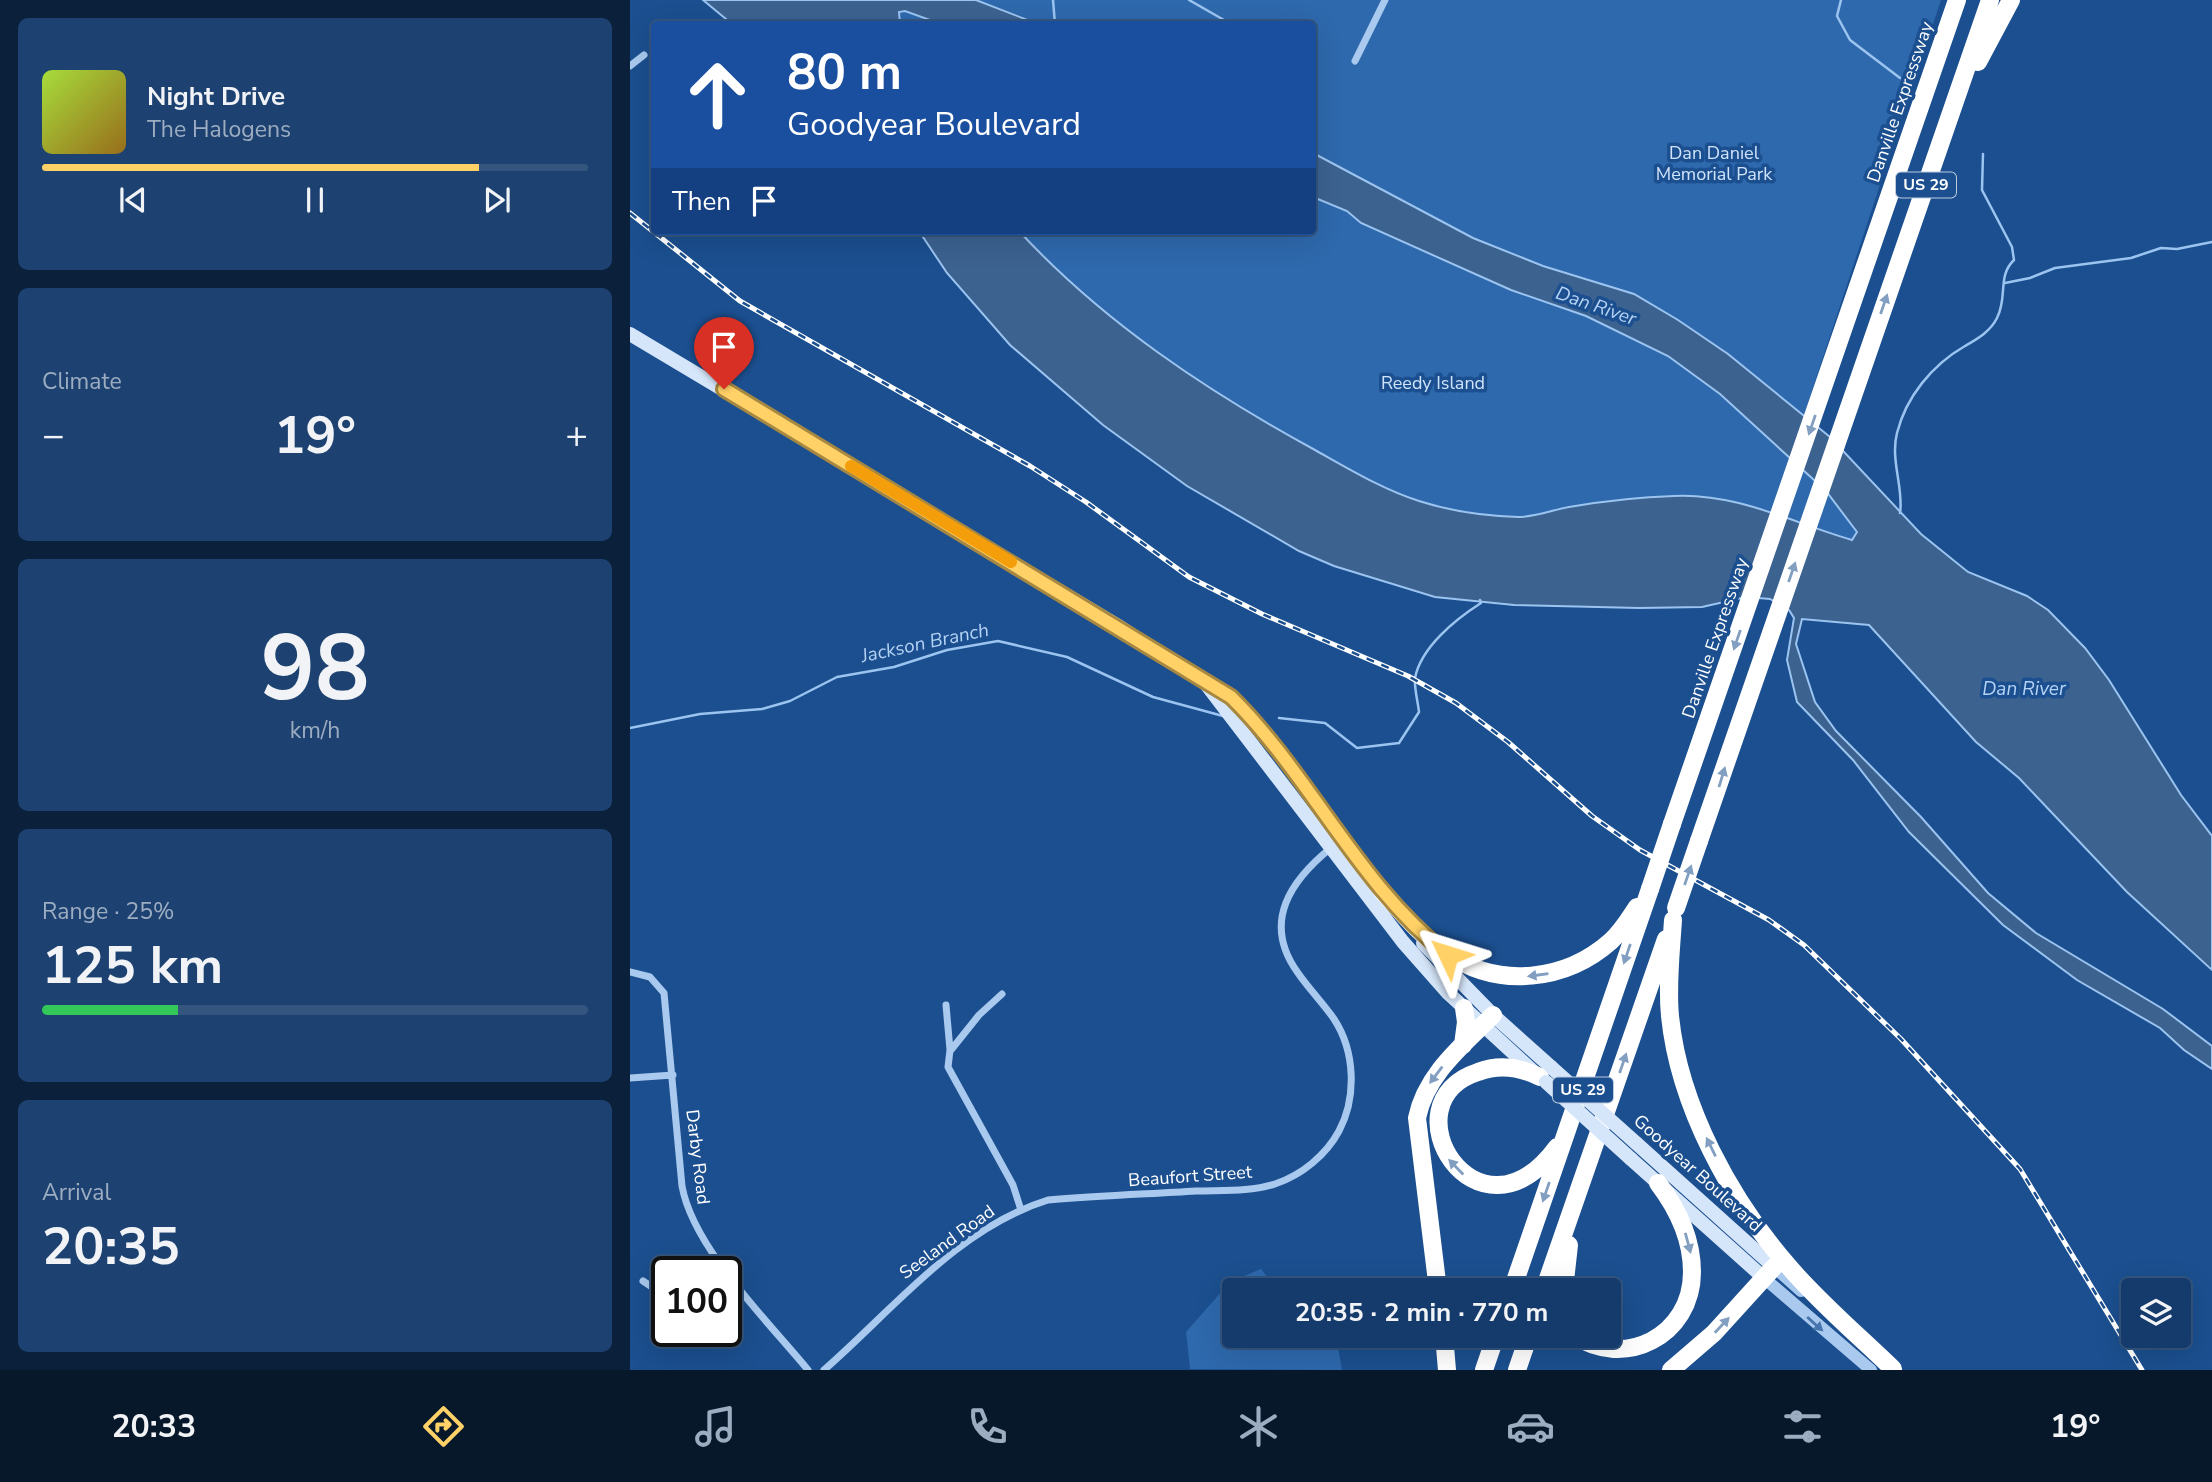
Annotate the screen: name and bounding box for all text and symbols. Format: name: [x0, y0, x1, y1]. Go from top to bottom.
street label: Danville Expressway: [1861, 18, 1939, 186]
text: 80 m: [787, 39, 902, 106]
icon: ahead: [672, 49, 763, 140]
text: Night Drive: [147, 79, 285, 114]
text: Goodyear Boulevard: [787, 103, 1081, 146]
text: The Halogens: [147, 114, 291, 145]
park label: Dan Daniel Memorial Park: [1656, 141, 1773, 186]
road number: US 29: [1896, 172, 1956, 197]
icon: previous: [114, 181, 152, 219]
icon: pause: [296, 181, 334, 219]
icon: next: [478, 181, 516, 219]
icon: arrive: [745, 182, 783, 220]
text: Then: [672, 184, 731, 219]
water label: Dan River: [1552, 280, 1641, 332]
one-way arrow: [1879, 294, 1890, 315]
pin: [694, 317, 754, 389]
icon: arrive: [705, 328, 743, 366]
text: Climate: [42, 366, 122, 397]
park label: Reedy Island: [1381, 371, 1485, 395]
text: 19°: [274, 400, 356, 471]
text: −: [42, 410, 65, 461]
text: +: [565, 410, 588, 461]
one-way arrow: [1806, 415, 1817, 436]
street label: Danville Expressway: [1676, 554, 1754, 722]
one-way arrow: [1787, 561, 1798, 582]
text: 98: [260, 607, 370, 731]
water label: Jackson Branch: [858, 617, 991, 669]
one-way arrow: [1731, 630, 1742, 651]
water label: Dan River: [1982, 676, 2067, 702]
text: km/h: [290, 715, 340, 746]
one-way arrow: [1717, 766, 1728, 787]
one-way arrow: [1683, 864, 1694, 885]
text: Range · 25%: [42, 896, 174, 927]
position arrow: [1411, 918, 1485, 992]
text: 125 km: [42, 930, 223, 1001]
one-way arrow: [1621, 943, 1632, 964]
one-way arrow: [1527, 969, 1549, 980]
one-way arrow: [1618, 1053, 1629, 1074]
one-way arrow: [1429, 1066, 1444, 1084]
road number: US 29: [1553, 1078, 1613, 1102]
street label: Darby Road: [680, 1108, 716, 1206]
street label: Goodyear Boulevard: [1629, 1109, 1767, 1237]
one-way arrow: [1706, 1137, 1717, 1157]
one-way arrow: [1447, 1158, 1464, 1175]
street label: Beaufort Street: [1127, 1160, 1253, 1192]
text: Arrival: [42, 1177, 111, 1208]
one-way arrow: [1540, 1182, 1551, 1203]
street label: Seeland Road: [895, 1199, 999, 1285]
text: 20:35: [42, 1211, 180, 1282]
one-way arrow: [1683, 1232, 1694, 1254]
speed limit sign: 100: [651, 1256, 742, 1347]
map controls: [2121, 1278, 2191, 1348]
button: layers: [2121, 1278, 2191, 1348]
text: 20:35 · 2 min · 770 m: [1295, 1295, 1548, 1330]
one-way arrow: [1806, 1315, 1823, 1331]
one-way arrow: [1714, 1316, 1730, 1334]
icon: directions: [419, 1402, 468, 1451]
icon: music: [691, 1402, 740, 1451]
icon: phone: [963, 1402, 1012, 1451]
icon: climate: [1234, 1402, 1283, 1451]
icon: car: [1506, 1402, 1555, 1451]
icon: filters: [1778, 1402, 1827, 1451]
text: 20:33: [111, 1405, 196, 1448]
text: 19°: [2050, 1405, 2100, 1448]

